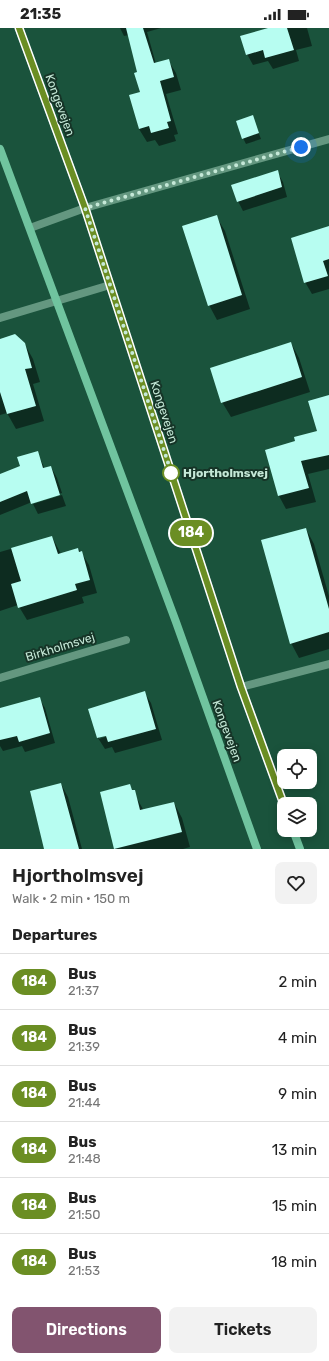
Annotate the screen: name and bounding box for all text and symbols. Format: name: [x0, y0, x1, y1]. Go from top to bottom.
text: 21:35: [20, 5, 61, 23]
street label: Kongevejen: [42, 72, 78, 138]
your location: [291, 137, 311, 157]
street label: Kongevejen: [147, 379, 181, 445]
marker: Hjortholmsvej: [162, 464, 180, 482]
place label: Hjortholmsvej: [183, 466, 268, 480]
line badge: 184: [168, 520, 214, 546]
text: 184: [178, 524, 204, 541]
street label: Birkholmsvej: [24, 630, 96, 664]
street label: Kongevejen: [209, 698, 245, 764]
map controls: [277, 749, 317, 837]
button: locate: [277, 749, 317, 789]
button: layers: [277, 797, 317, 837]
button: heart: [275, 862, 317, 904]
text: Hjortholmsvej: [12, 864, 143, 887]
text: Walk · 2 min · 150 m: [12, 891, 130, 906]
text: Departures: [12, 926, 97, 944]
text: Bus: [68, 965, 96, 983]
text: 184: [21, 973, 47, 990]
text: 2 min: [278, 973, 317, 991]
text: 21:37: [68, 983, 99, 998]
text: Bus: [68, 1021, 96, 1039]
text: 184: [21, 1029, 47, 1046]
text: 4 min: [278, 1029, 317, 1047]
text: 21:39: [68, 1039, 100, 1054]
text: Bus: [68, 1077, 96, 1095]
text: 184: [21, 1085, 47, 1102]
text: 9 min: [278, 1085, 317, 1103]
text: 21:44: [68, 1095, 101, 1110]
text: Bus: [68, 1133, 96, 1151]
text: 184: [21, 1141, 47, 1158]
text: 13 min: [272, 1141, 317, 1159]
text: 21:48: [68, 1151, 101, 1166]
text: Bus: [68, 1189, 96, 1207]
text: 184: [21, 1197, 47, 1214]
text: 15 min: [272, 1197, 317, 1215]
text: 21:50: [68, 1207, 101, 1222]
text: Bus: [68, 1245, 96, 1263]
text: 184: [21, 1253, 47, 1270]
text: 18 min: [271, 1253, 317, 1271]
text: 21:53: [68, 1263, 100, 1278]
button: Directions: [12, 1307, 161, 1353]
button: Tickets: [169, 1307, 317, 1353]

